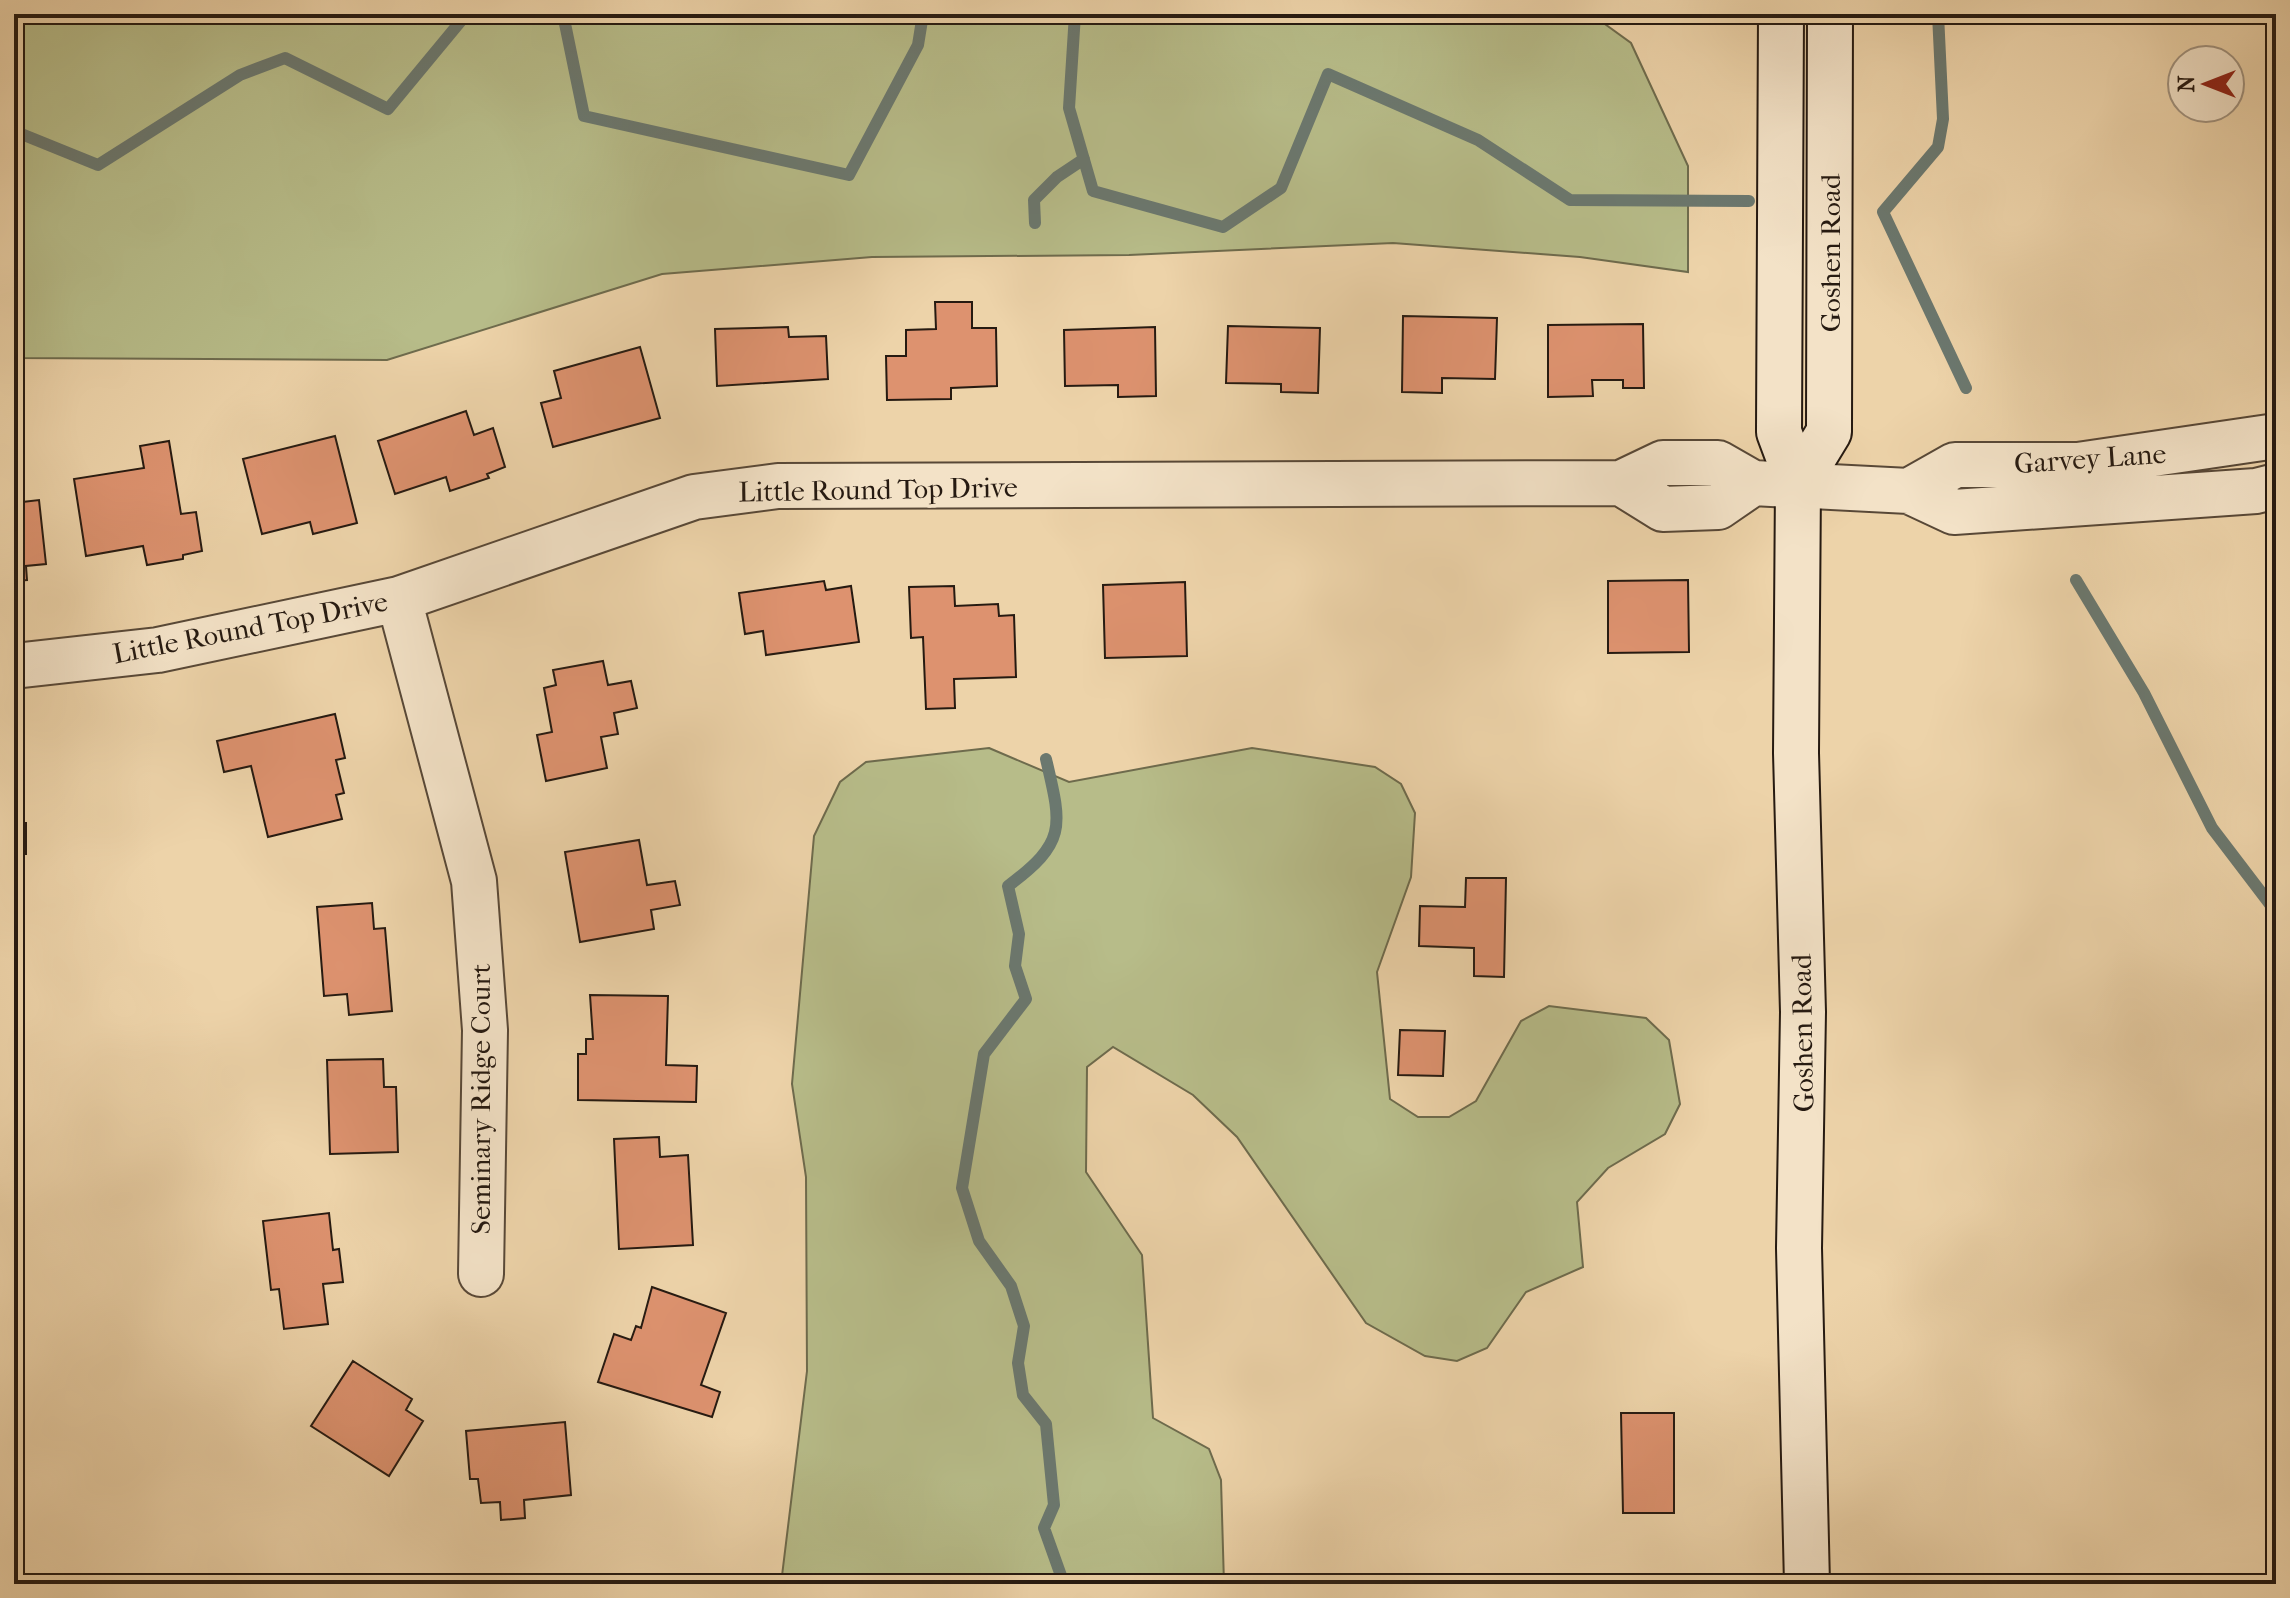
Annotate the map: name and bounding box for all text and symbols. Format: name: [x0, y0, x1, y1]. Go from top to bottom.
north arrow: [2166, 44, 2246, 124]
text: N: [2174, 75, 2200, 92]
street label: Goshen Road: [1814, 173, 1847, 332]
street label: Garvey Lane: [2013, 437, 2167, 480]
street label: Little Round Top Drive: [738, 471, 1018, 508]
street label: Little Round Top Drive: [110, 585, 391, 670]
street label: Goshen Road: [1785, 953, 1820, 1112]
street label: Seminary Ridge Court: [464, 963, 497, 1235]

